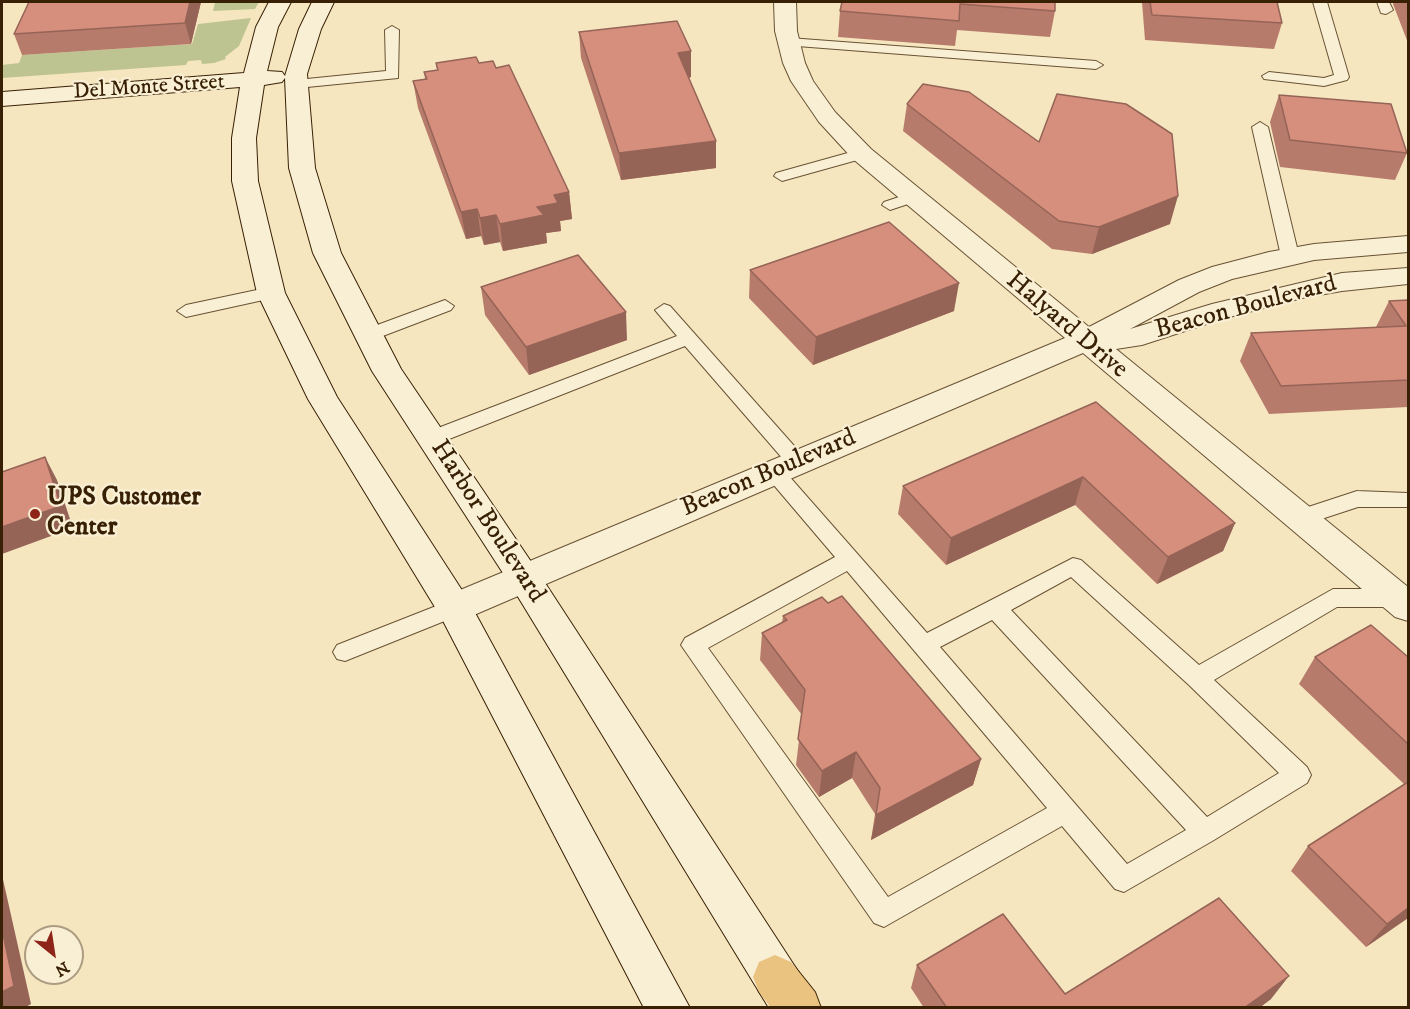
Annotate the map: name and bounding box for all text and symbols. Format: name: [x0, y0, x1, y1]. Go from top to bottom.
street label: Del Monte Street: [72, 70, 226, 106]
street label: Halyard Drive: [999, 266, 1133, 386]
street label: Beacon Boulevard: [1152, 269, 1340, 347]
street label: Beacon Boulevard: [677, 423, 861, 525]
street label: Harbor Boulevard: [423, 435, 551, 609]
place label: UPS Customer Center: [47, 483, 201, 544]
marker: UPS Customer Center: [28, 507, 42, 521]
north arrow: [24, 925, 84, 985]
text: N: [51, 957, 73, 981]

